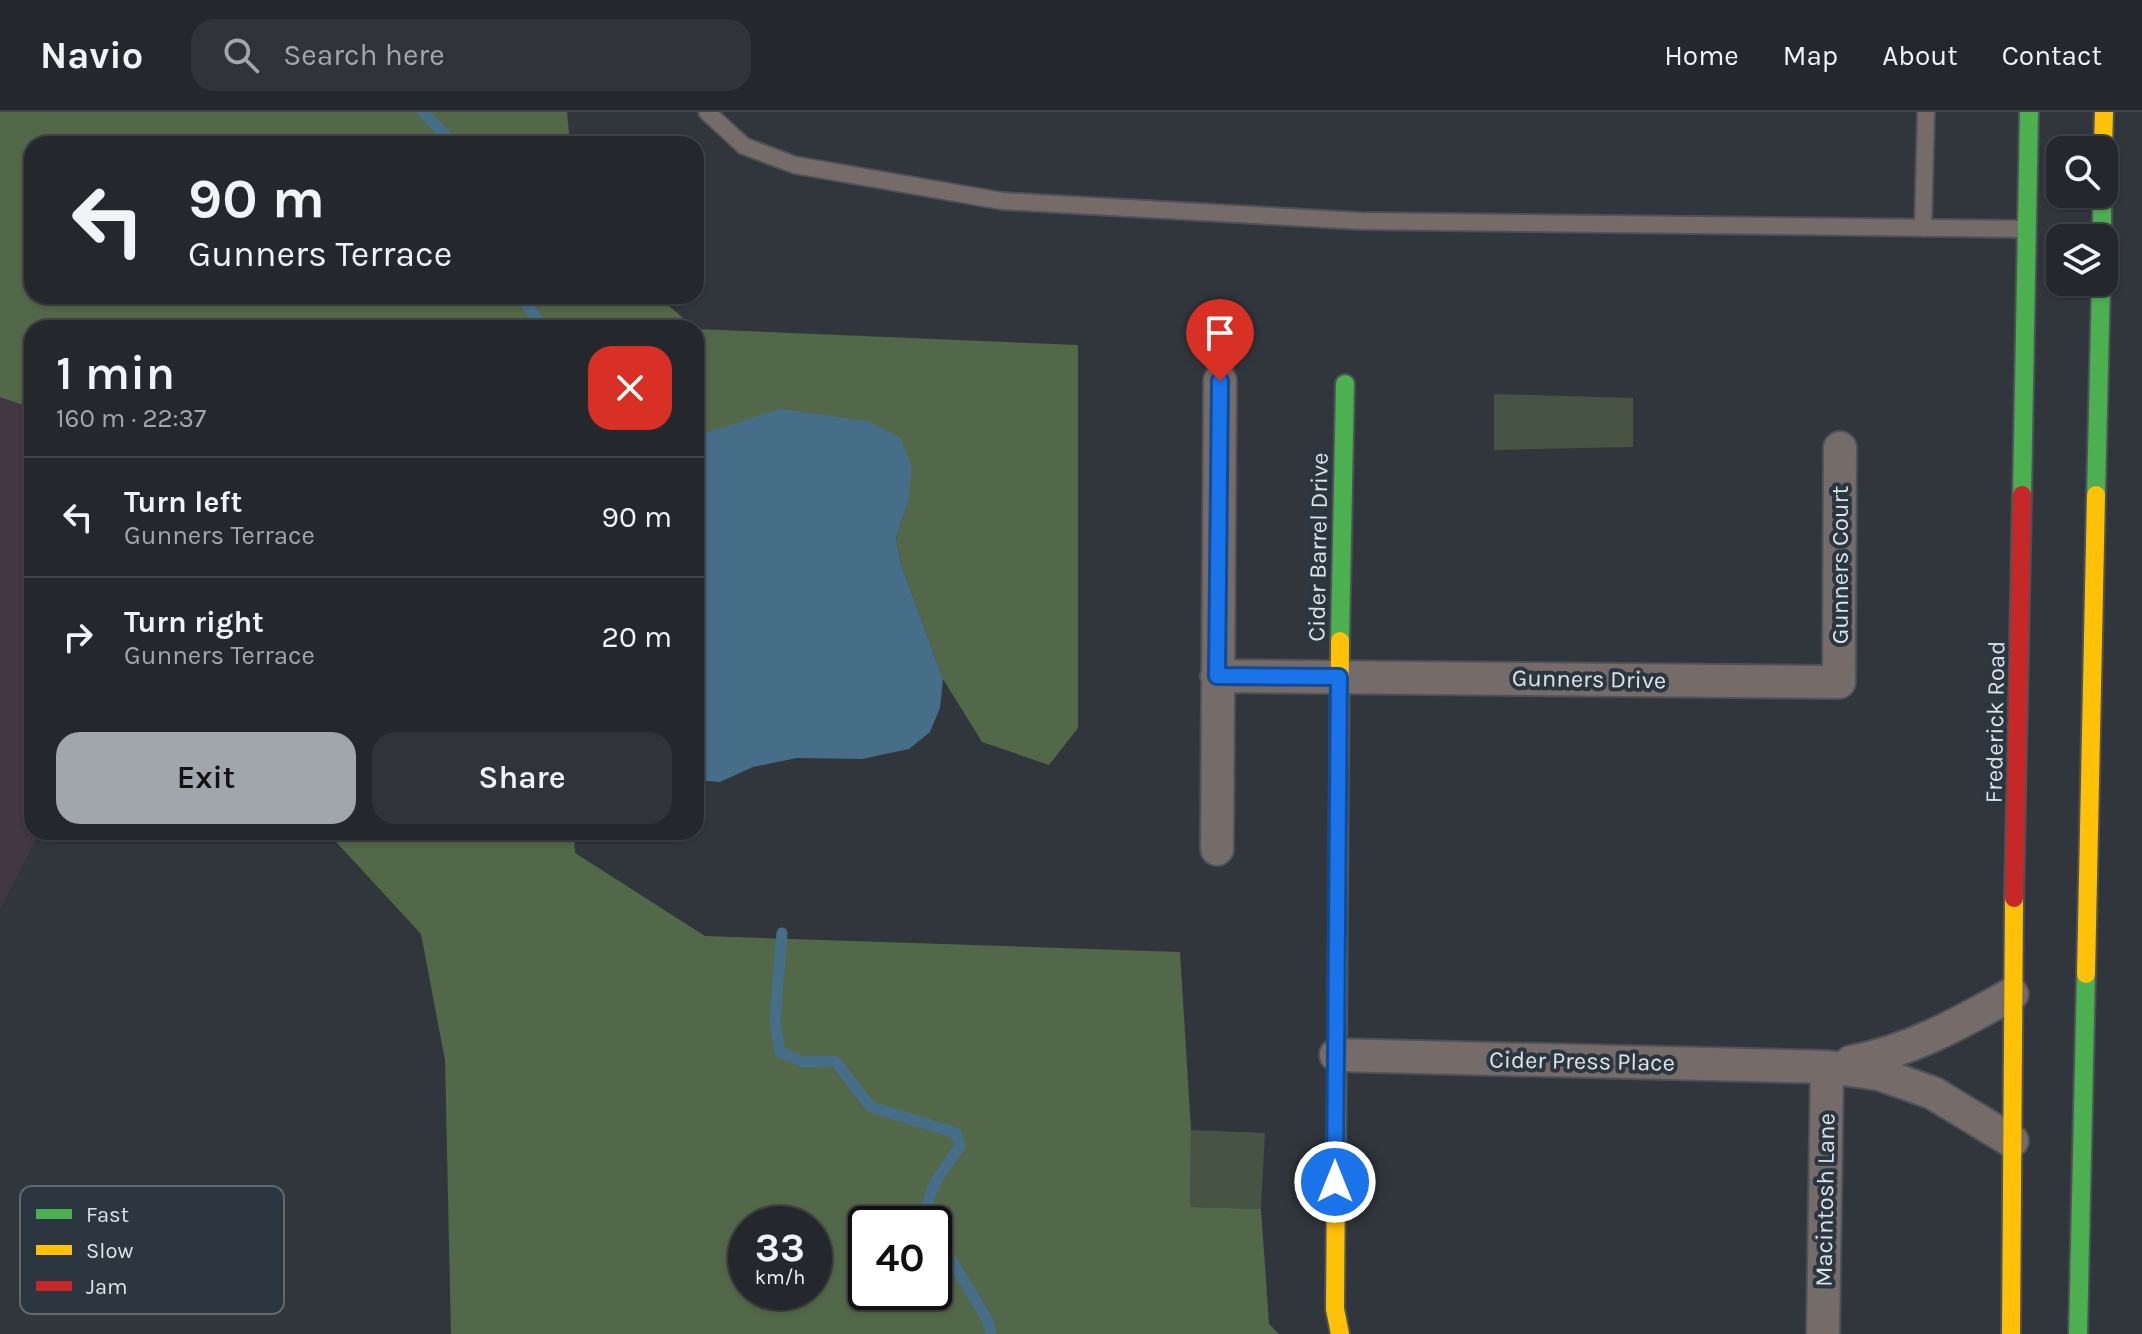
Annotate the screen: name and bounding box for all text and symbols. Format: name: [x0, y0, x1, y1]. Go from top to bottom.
search box: [191, 19, 751, 91]
text: Navio: [40, 33, 143, 78]
icon: search: [219, 33, 263, 77]
text: Search here: [283, 37, 445, 73]
text: Home: [1664, 39, 1739, 72]
text: Map: [1783, 39, 1838, 72]
text: About: [1882, 39, 1958, 72]
text: Contact: [2002, 39, 2102, 72]
map controls: [2046, 136, 2118, 296]
button: search: [2046, 136, 2118, 208]
text: 90 m: [188, 166, 325, 231]
icon: left: [56, 168, 160, 272]
button: layers: [2046, 224, 2118, 296]
text: Gunners Terrace: [188, 233, 452, 275]
pin: [1186, 299, 1254, 381]
icon: arrive: [1198, 311, 1242, 355]
text: 1 min: [56, 345, 175, 401]
button: close: [588, 346, 672, 430]
text: 160 m · 22:37: [56, 403, 206, 434]
street label: Cider Barrel Drive: [1302, 452, 1334, 642]
text: Turn left: [124, 484, 242, 520]
street label: Gunners Court: [1826, 486, 1854, 644]
icon: left: [56, 495, 100, 539]
text: 90 m: [602, 499, 672, 535]
text: Gunners Terrace: [124, 520, 315, 551]
text: Turn right: [124, 604, 264, 640]
icon: right: [56, 615, 100, 659]
text: 20 m: [602, 619, 672, 655]
text: Gunners Terrace: [124, 640, 315, 671]
street label: Frederick Road: [1980, 640, 2010, 804]
street label: Gunners Drive: [1512, 664, 1666, 694]
button: Exit: [56, 732, 356, 824]
button: Share: [372, 732, 672, 824]
street label: Cider Press Place: [1489, 1045, 1675, 1077]
street label: Macintosh Lane: [1809, 1113, 1841, 1287]
position arrow: [1293, 1140, 1377, 1224]
legend: [20, 1186, 284, 1314]
text: Fast: [86, 1202, 129, 1228]
speed limit sign: 40: [848, 1206, 952, 1310]
text: 33: [755, 1224, 805, 1271]
text: Slow: [86, 1238, 133, 1264]
text: km/h: [755, 1266, 805, 1289]
text: Jam: [86, 1274, 128, 1300]

